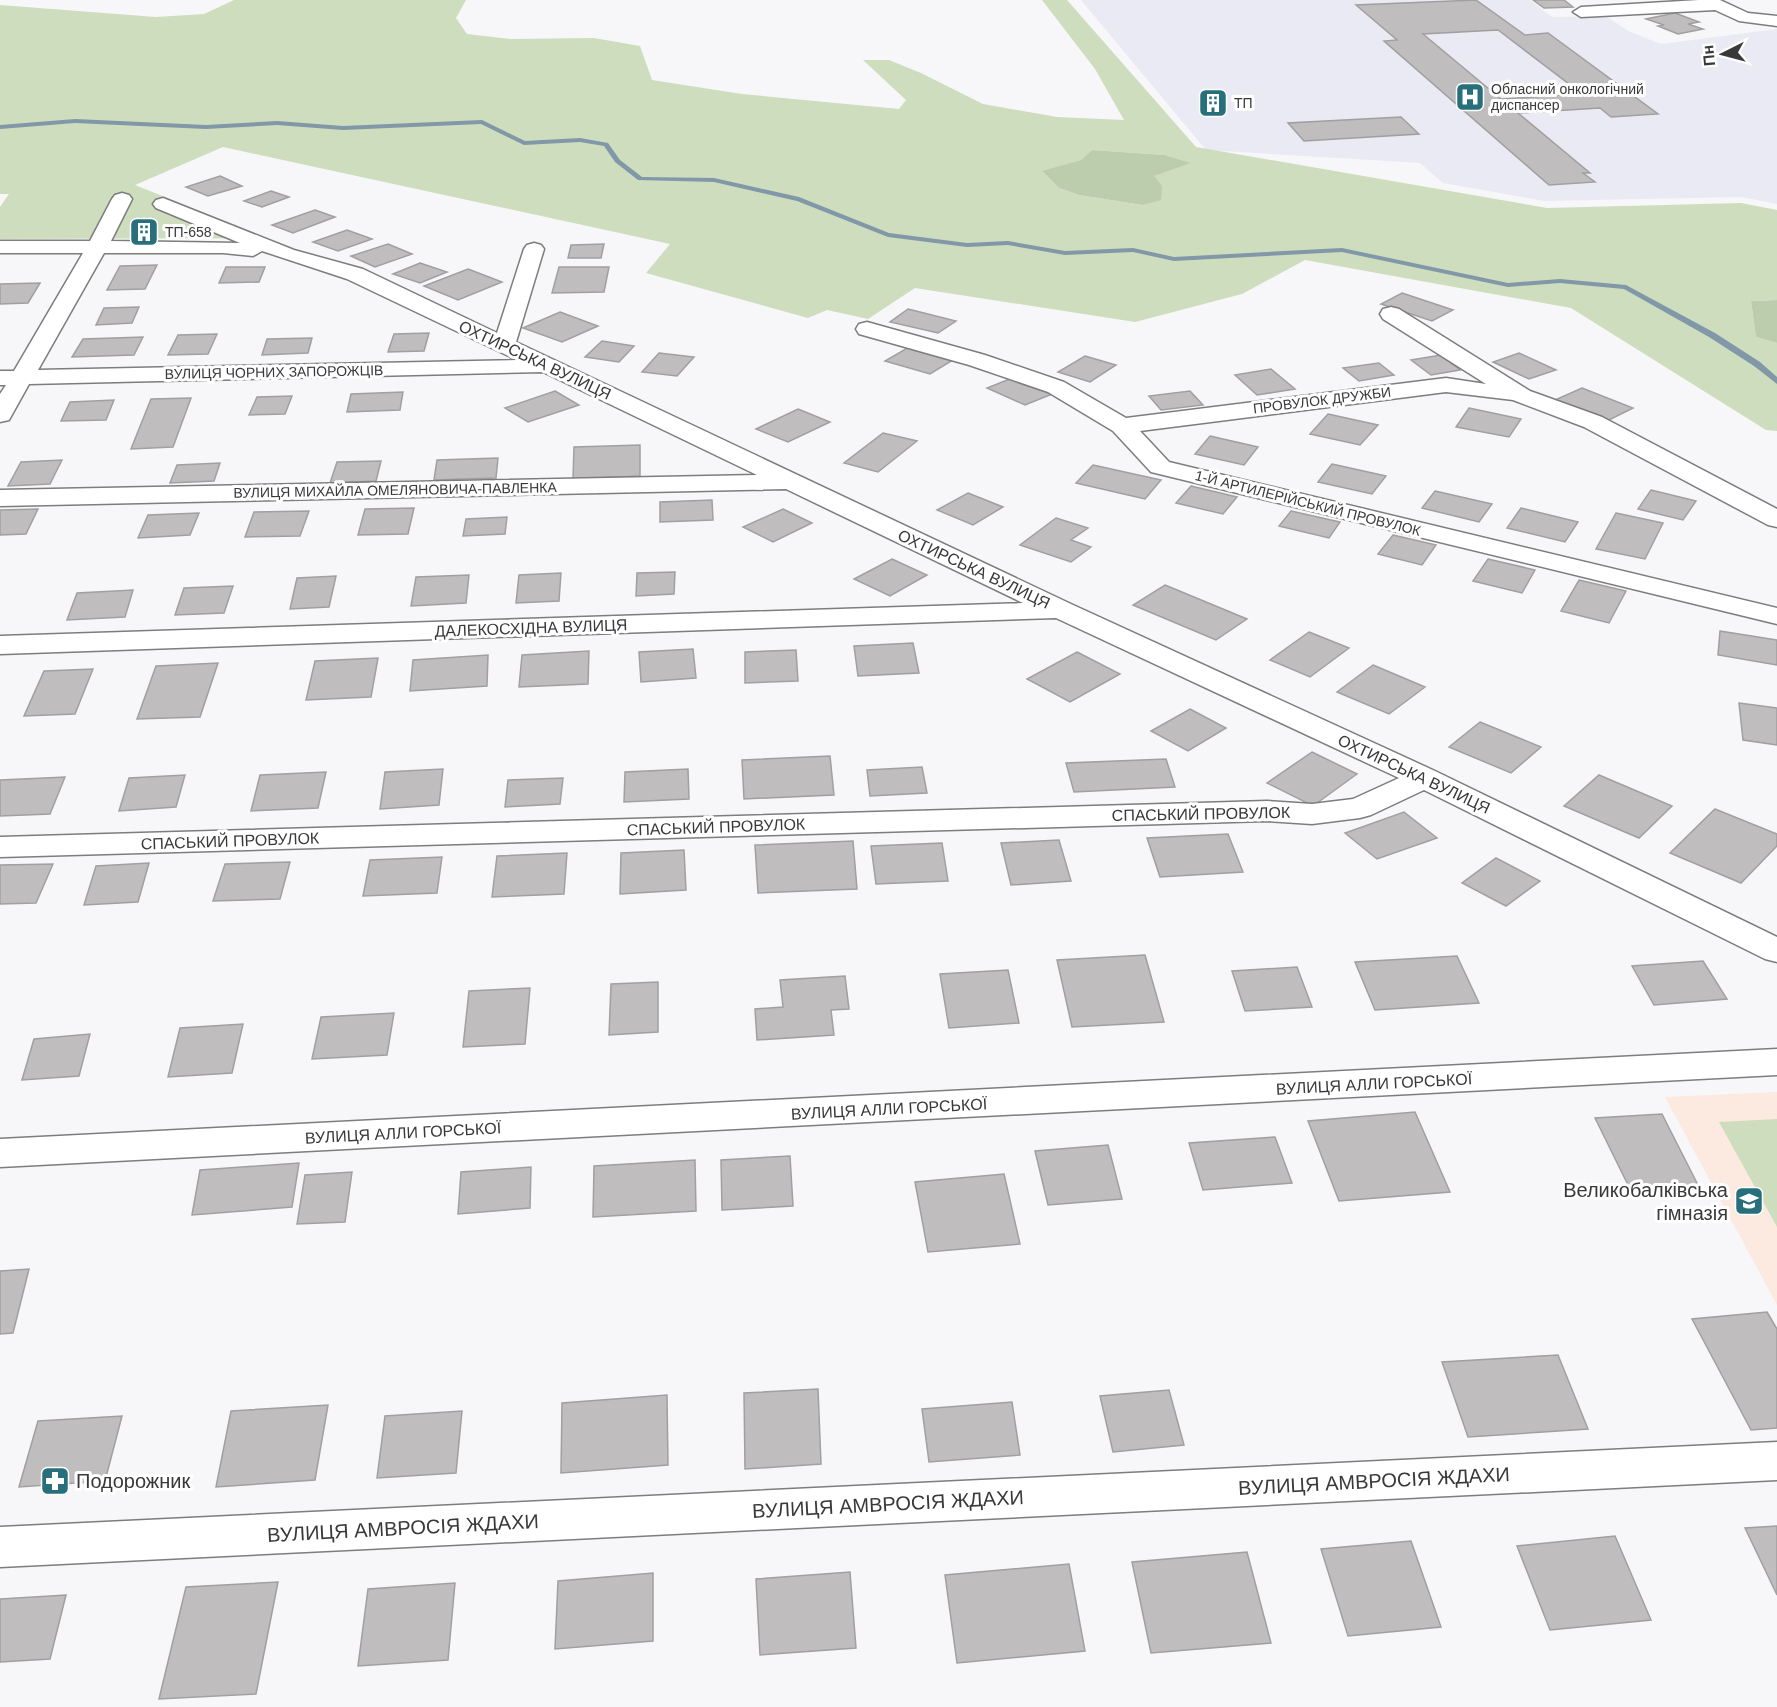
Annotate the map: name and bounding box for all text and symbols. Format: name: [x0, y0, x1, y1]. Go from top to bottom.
north arrow: [1693, 24, 1753, 84]
text: Пн: [1699, 44, 1718, 67]
hospital icon: Обласний онкологічний диспансер: [1454, 81, 1486, 113]
place label: Обласний онкологічний диспансер: [1491, 81, 1644, 113]
building icon: ТП: [1197, 87, 1229, 119]
place label: ТП: [1234, 95, 1253, 111]
building icon: ТП-658: [128, 216, 160, 248]
place label: ТП-658: [165, 224, 212, 240]
street label: ОХТИРСЬКА ВУЛИЦЯ: [456, 317, 614, 403]
street label: ВУЛИЦЯ ЧОРНИХ ЗАПОРОЖЦІВ: [165, 362, 383, 382]
street label: ПРОВУЛОК ДРУЖБИ: [1252, 384, 1392, 416]
street label: 1-Й АРТИЛЕРІЙСЬКИЙ ПРОВУЛОК: [1194, 466, 1423, 539]
street label: ВУЛИЦЯ МИХАЙЛА ОМЕЛЯНОВИЧА-ПАВЛЕНКА: [233, 478, 557, 501]
street label: ОХТИРСЬКА ВУЛИЦЯ: [895, 526, 1053, 612]
street label: ДАЛЕКОСХІДНА ВУЛИЦЯ: [434, 616, 628, 640]
street label: ОХТИРСЬКА ВУЛИЦЯ: [1335, 731, 1493, 817]
street label: СПАСЬКИЙ ПРОВУЛОК: [1112, 803, 1291, 824]
street label: СПАСЬКИЙ ПРОВУЛОК: [626, 814, 806, 839]
street label: СПАСЬКИЙ ПРОВУЛОК: [140, 828, 320, 853]
street label: ВУЛИЦЯ АЛЛИ ГОРСЬКОЇ: [1276, 1070, 1473, 1098]
street label: ВУЛИЦЯ АЛЛИ ГОРСЬКОЇ: [791, 1095, 988, 1123]
street label: ВУЛИЦЯ АЛЛИ ГОРСЬКОЇ: [305, 1119, 502, 1147]
place label: Великобалківська гімназія: [1563, 1179, 1729, 1224]
school or university icon: Великобалківська гімназія: [1733, 1185, 1765, 1217]
street label: ВУЛИЦЯ АМВРОСІЯ ЖДАХИ: [1238, 1463, 1510, 1499]
pharmacy icon: Подорожник: [39, 1465, 71, 1497]
place label: Подорожник: [76, 1470, 190, 1492]
street label: ВУЛИЦЯ АМВРОСІЯ ЖДАХИ: [752, 1486, 1024, 1522]
street label: ВУЛИЦЯ АМВРОСІЯ ЖДАХИ: [267, 1510, 539, 1546]

